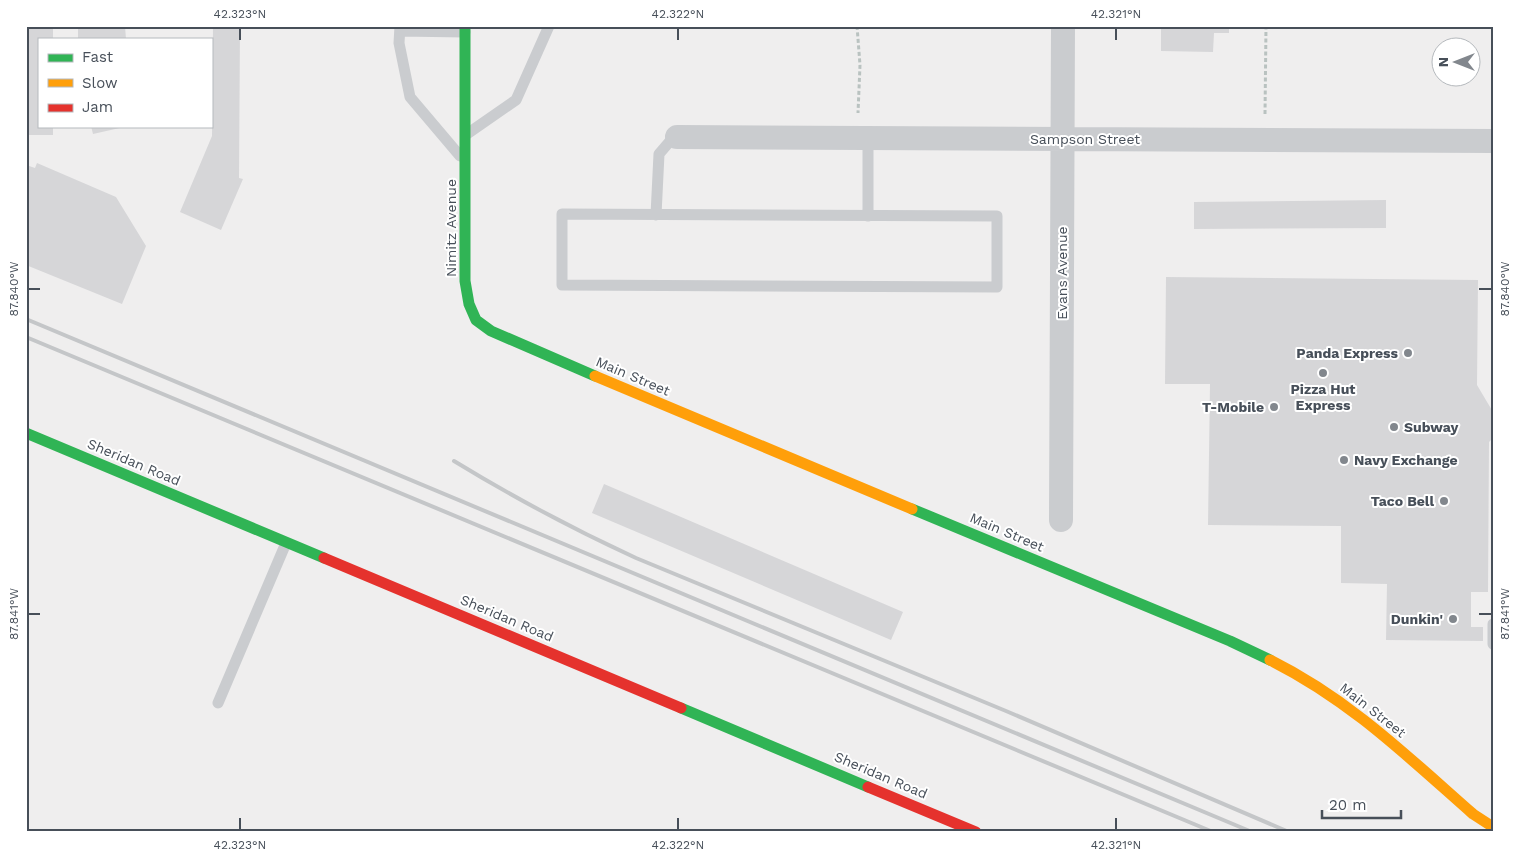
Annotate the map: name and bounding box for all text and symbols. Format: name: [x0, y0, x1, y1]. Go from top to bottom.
text: 42.323°N: [214, 7, 266, 21]
text: 42.322°N: [652, 7, 704, 21]
text: 42.321°N: [1091, 7, 1141, 21]
legend: [38, 38, 212, 128]
north arrow: [1432, 38, 1482, 88]
text: Fast: [82, 48, 114, 66]
text: N: [1435, 57, 1451, 67]
text: Slow: [82, 74, 118, 92]
text: Jam: [82, 98, 113, 116]
street label: Sampson Street: [1030, 131, 1140, 147]
street label: Nimitz Avenue: [443, 179, 459, 277]
street label: Evans Avenue: [1054, 226, 1070, 320]
text: 87.840°W: [7, 261, 21, 316]
text: 87.840°W: [1498, 261, 1512, 316]
place label: Panda Express: [1296, 345, 1399, 361]
marker: Panda Express: [1402, 347, 1414, 359]
street label: Main Street: [593, 353, 673, 399]
marker: Pizza Hut Express: [1317, 367, 1329, 379]
place label: Pizza Hut Express: [1291, 381, 1355, 413]
place label: T-Mobile: [1202, 399, 1264, 415]
marker: T-Mobile: [1268, 401, 1280, 413]
place label: Subway: [1404, 419, 1458, 435]
marker: Subway: [1388, 421, 1400, 433]
street label: Sheridan Road: [85, 435, 183, 489]
place label: Navy Exchange: [1354, 452, 1458, 468]
marker: Navy Exchange: [1338, 454, 1350, 466]
place label: Taco Bell: [1371, 493, 1434, 509]
marker: Taco Bell: [1438, 495, 1450, 507]
street label: Main Street: [967, 509, 1047, 555]
text: 87.841°W: [7, 588, 21, 640]
text: 87.841°W: [1498, 588, 1512, 640]
street label: Sheridan Road: [458, 591, 556, 645]
place label: Dunkin': [1391, 611, 1443, 627]
marker: Dunkin': [1447, 613, 1459, 625]
street label: Main Street: [1337, 679, 1409, 741]
street label: Sheridan Road: [832, 748, 930, 802]
scale bar: [1322, 788, 1400, 820]
text: 20 m: [1329, 796, 1367, 814]
text: 42.323°N: [214, 838, 266, 852]
text: 42.322°N: [652, 838, 704, 852]
text: 42.321°N: [1091, 838, 1141, 852]

